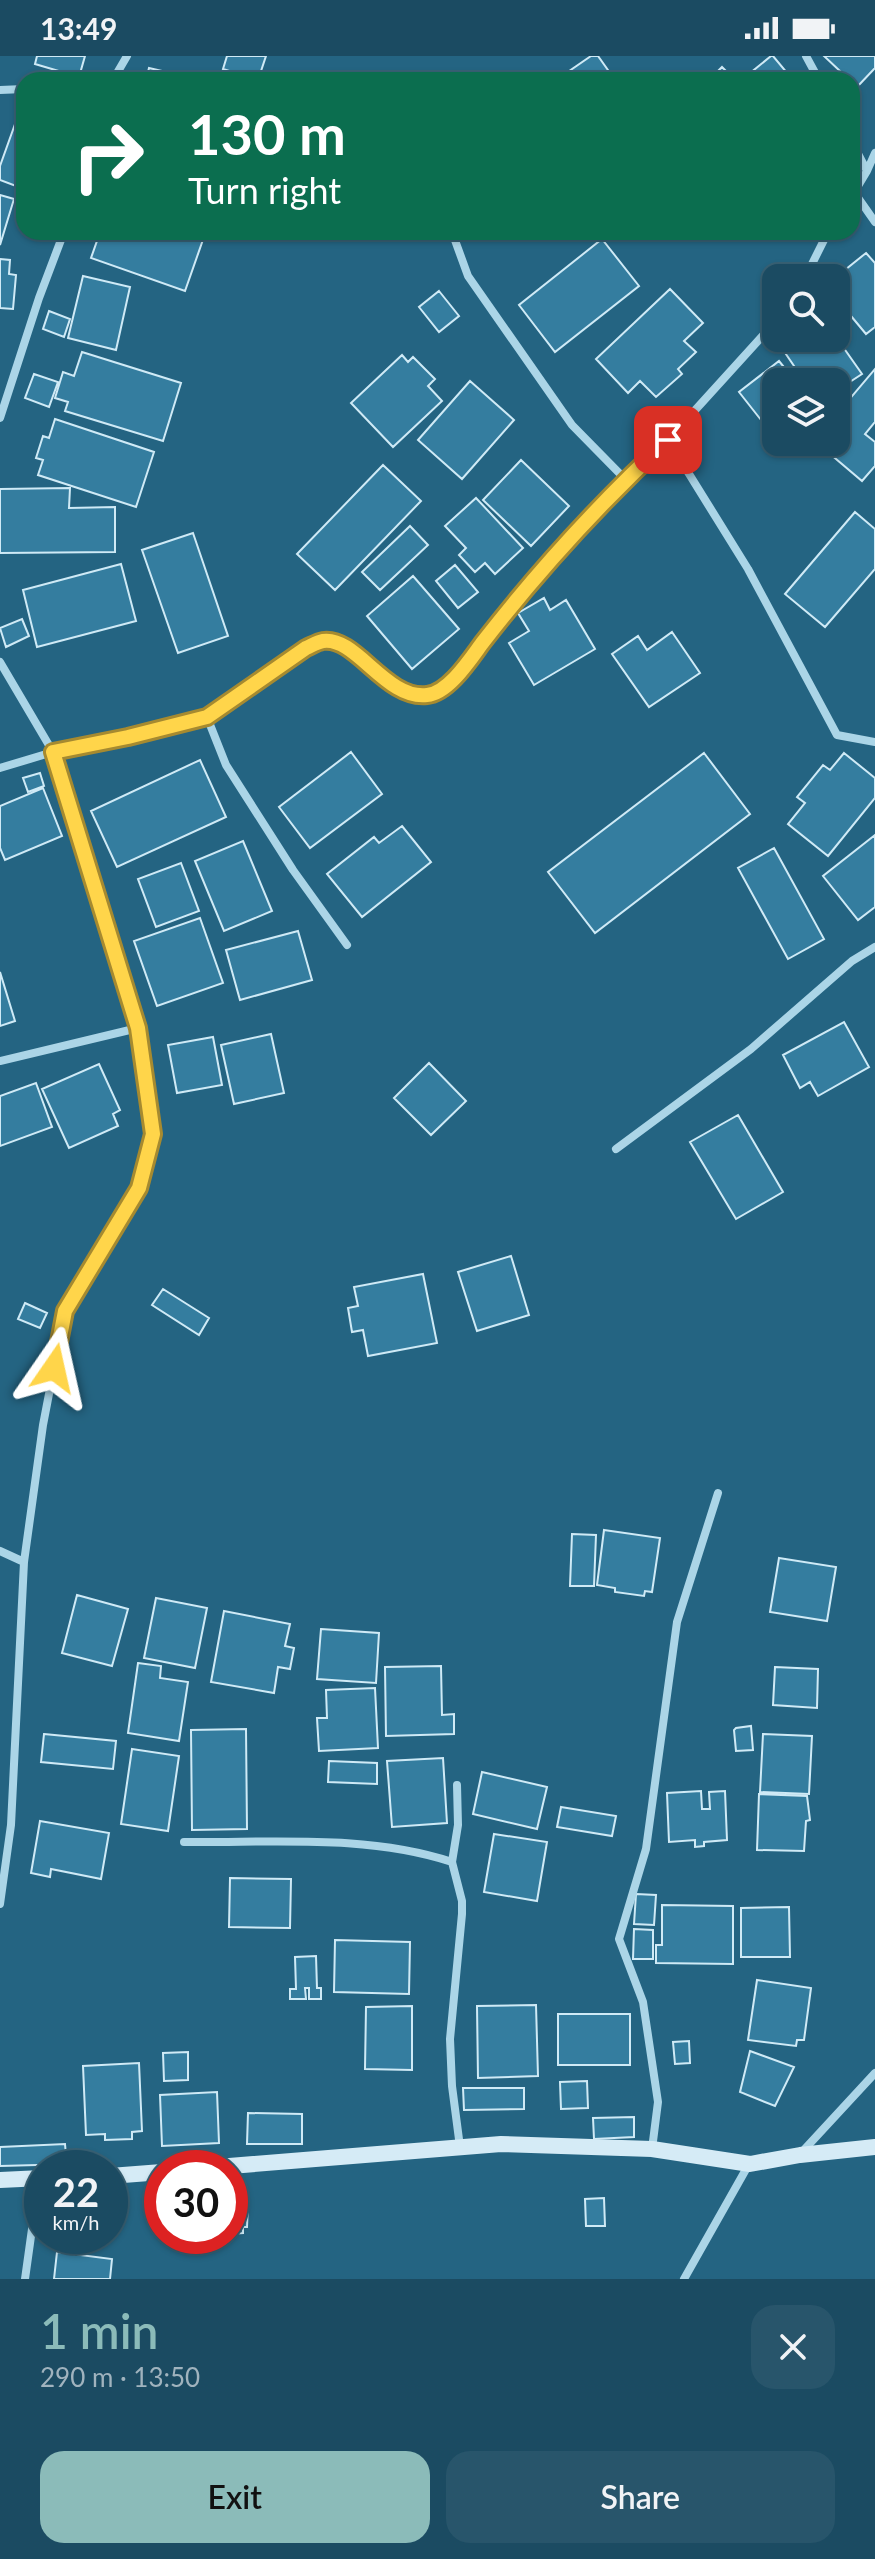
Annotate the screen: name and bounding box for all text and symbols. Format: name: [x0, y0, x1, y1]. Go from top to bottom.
text: 13:49: [40, 10, 117, 46]
text: 130 m: [188, 100, 346, 167]
icon: right: [56, 104, 160, 208]
text: Turn right: [188, 168, 341, 212]
map controls: [762, 264, 850, 456]
button: search: [762, 264, 850, 352]
button: layers: [762, 368, 850, 456]
pin: [634, 406, 702, 474]
icon: arrive: [646, 418, 690, 462]
position arrow: [12, 1326, 96, 1410]
speed limit sign: 30: [144, 2150, 248, 2254]
text: 22: [53, 2168, 99, 2216]
text: km/h: [53, 2210, 99, 2234]
text: 1 min: [40, 2302, 158, 2359]
button: close: [751, 2305, 835, 2389]
text: 290 m · 13:50: [40, 2361, 200, 2393]
button: Exit: [40, 2451, 430, 2543]
button: Share: [446, 2451, 835, 2543]

